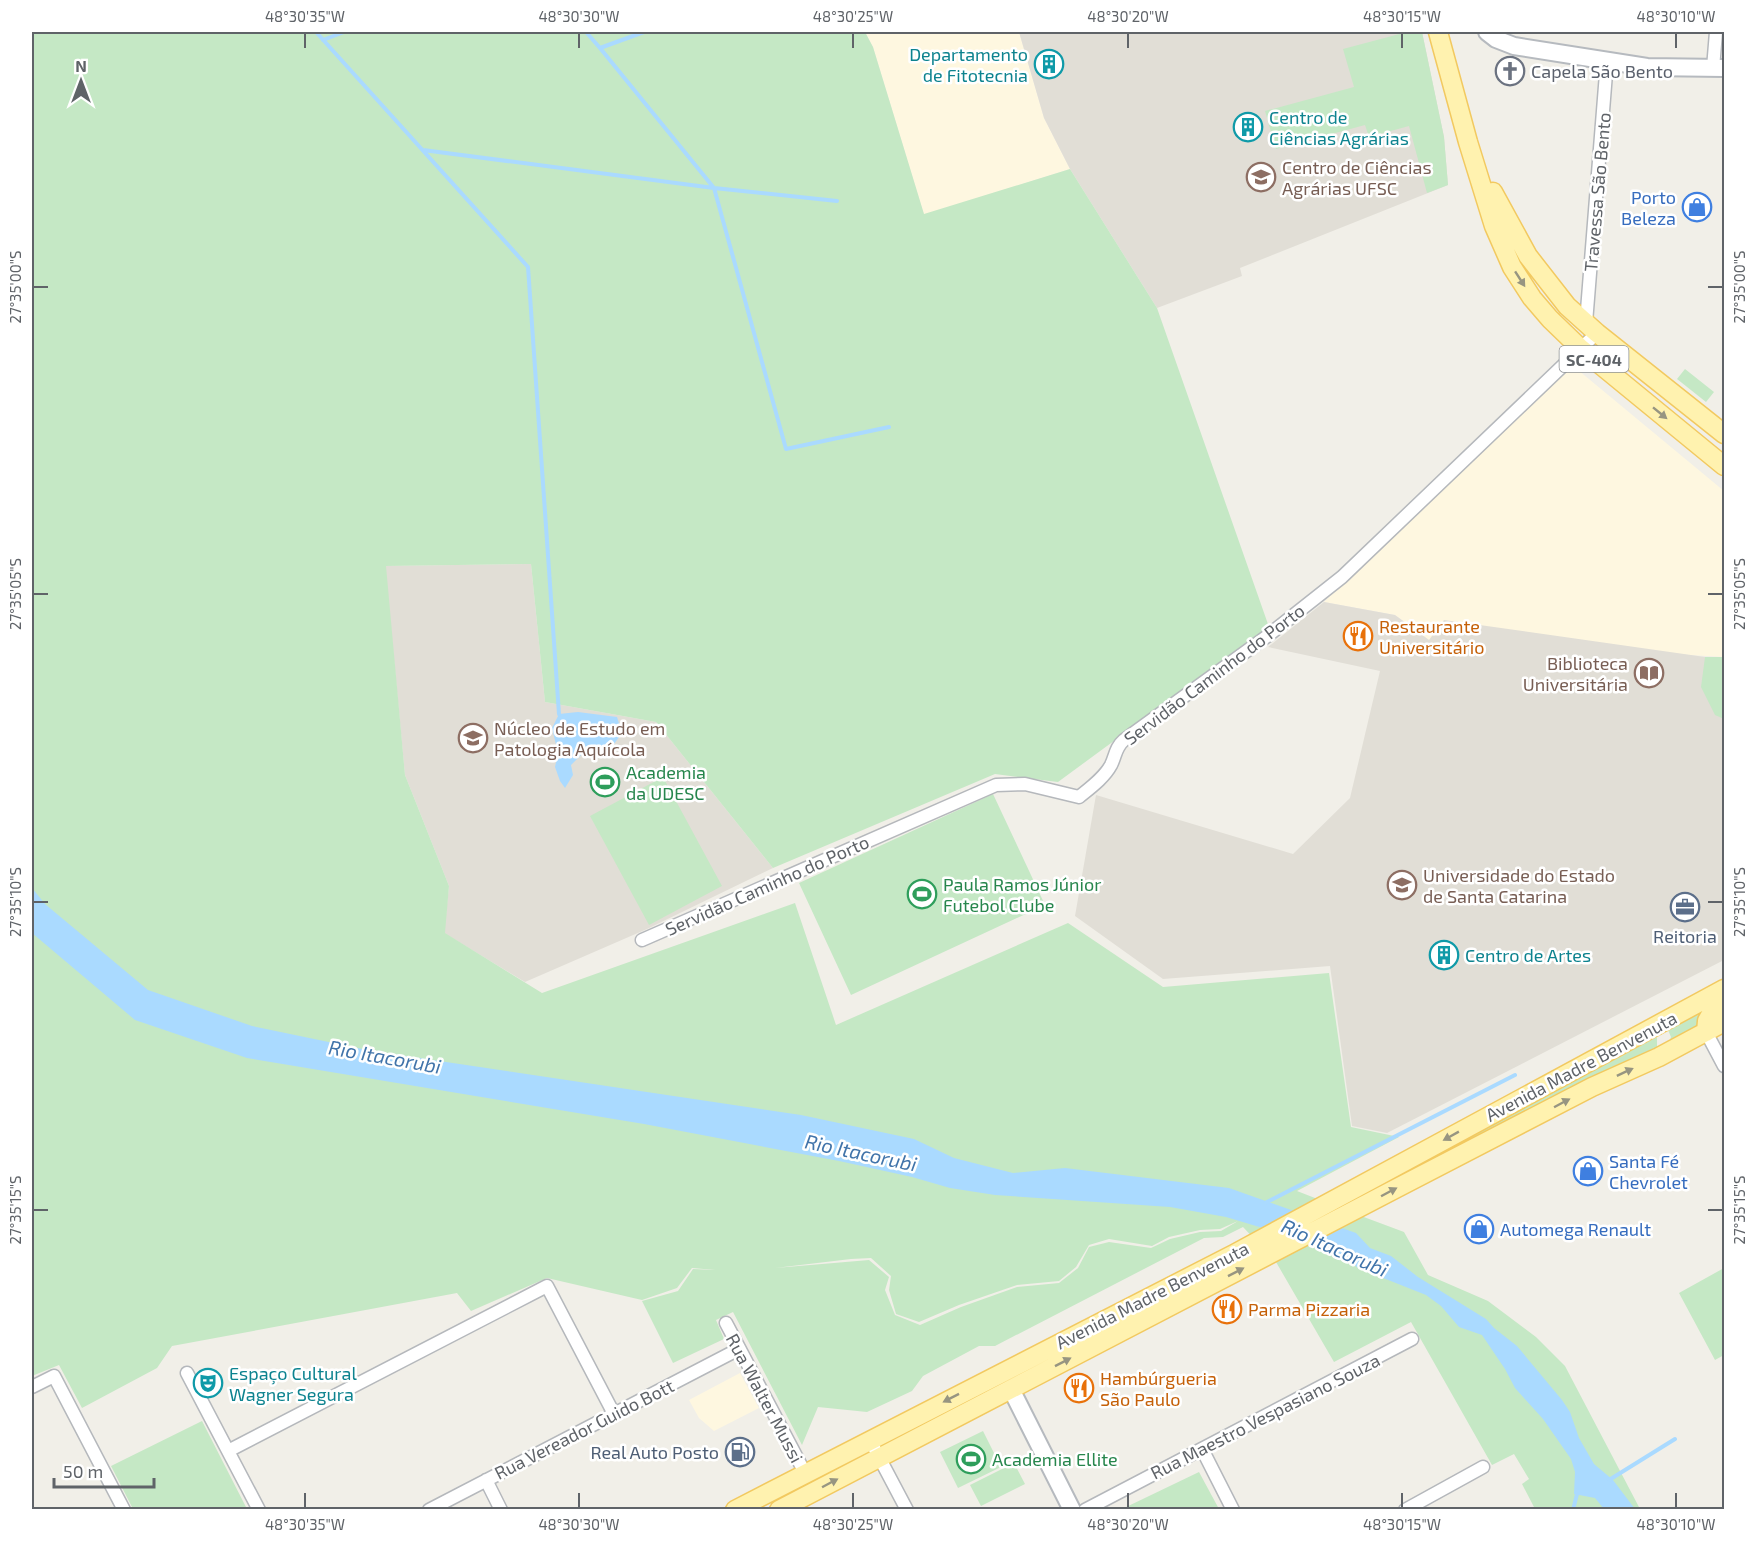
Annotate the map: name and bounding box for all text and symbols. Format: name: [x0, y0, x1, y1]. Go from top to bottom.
text: 48°30'35"W: [265, 7, 345, 25]
text: 48°30'30"W: [538, 7, 620, 25]
text: 48°30'25"W: [813, 7, 893, 25]
text: 48°30'20"W: [1087, 7, 1169, 25]
text: 48°30'15"W: [1363, 7, 1441, 25]
text: 48°30'10"W: [1637, 7, 1715, 25]
place label: Departamento de Fitotecnia: [909, 43, 1028, 86]
building icon: Departamento de Fitotecnia: [1033, 48, 1065, 80]
north arrow: [51, 51, 111, 111]
church icon: Capela São Bento: [1494, 55, 1526, 87]
text: N: [75, 56, 87, 75]
place label: Capela São Bento: [1531, 60, 1673, 82]
place label: Centro de Ciências Agrárias: [1269, 106, 1409, 149]
building icon: Centro de Ciências Agrárias: [1232, 111, 1264, 143]
street label: Travessa São Bento: [1579, 111, 1615, 273]
place label: Centro de Ciências Agrárias UFSC: [1282, 156, 1432, 199]
school or university icon: Centro de Ciências Agrárias UFSC: [1245, 161, 1277, 193]
place label: Porto Beleza: [1621, 186, 1676, 229]
shop icon: Porto Beleza: [1681, 191, 1713, 223]
text: 27°35'00"S: [6, 251, 24, 323]
text: 27°35'00"S: [1730, 251, 1748, 323]
one-way arrow: [1514, 270, 1526, 286]
road number: SC-404: [1560, 346, 1628, 372]
one-way arrow: [1652, 406, 1667, 419]
text: 27°35'05"S: [6, 558, 24, 630]
text: 27°35'05"S: [1730, 558, 1748, 630]
street label: Servidão Caminho do Porto: [1119, 599, 1309, 749]
place label: Restaurante Universitário: [1379, 615, 1484, 658]
restaurant icon: Restaurante Universitário: [1342, 620, 1374, 652]
place label: Biblioteca Universitária: [1523, 652, 1628, 695]
library icon: Biblioteca Universitária: [1633, 657, 1665, 689]
place label: Núcleo de Estudo em Patologia Aquícola: [494, 717, 665, 760]
school or university icon: Núcleo de Estudo em Patologia Aquícola: [457, 722, 489, 754]
place label: Academia da UDESC: [626, 761, 706, 804]
sports icon: Academia da UDESC: [589, 766, 621, 798]
street label: Servidão Caminho do Porto: [662, 830, 872, 940]
place label: Universidade do Estado de Santa Catarina: [1423, 864, 1615, 907]
text: 27°35'10"S: [6, 867, 24, 937]
text: 27°35'10"S: [1730, 867, 1748, 937]
school or university icon: Universidade do Estado de Santa Catarina: [1386, 869, 1418, 901]
place label: Paula Ramos Júnior Futebol Clube: [943, 873, 1101, 916]
sports icon: Paula Ramos Júnior Futebol Clube: [906, 878, 938, 910]
office icon: Reitoria: [1669, 891, 1701, 923]
place label: Reitoria: [1653, 925, 1717, 947]
building icon: Centro de Artes: [1428, 939, 1460, 971]
place label: Centro de Artes: [1465, 944, 1591, 966]
street label: Avenida Madre Benvenuta: [1482, 1006, 1680, 1126]
water label: Rio Itacorubi: [327, 1034, 443, 1078]
one-way arrow: [1617, 1067, 1635, 1077]
one-way arrow: [1554, 1098, 1571, 1108]
water label: Rio Itacorubi: [803, 1128, 919, 1176]
one-way arrow: [1442, 1131, 1459, 1141]
place label: Santa Fé Chevrolet: [1609, 1150, 1688, 1193]
shop icon: Santa Fé Chevrolet: [1572, 1155, 1604, 1187]
text: 27°35'15"S: [6, 1176, 24, 1244]
text: 27°35'15"S: [1730, 1176, 1748, 1244]
one-way arrow: [1381, 1187, 1398, 1197]
water label: Rio Itacorubi: [1278, 1213, 1392, 1281]
shop icon: Automega Renault: [1463, 1213, 1495, 1245]
place label: Automega Renault: [1500, 1218, 1651, 1240]
street label: Avenida Madre Benvenuta: [1052, 1237, 1252, 1353]
one-way arrow: [1227, 1268, 1244, 1277]
restaurant icon: Parma Pizzaria: [1211, 1293, 1243, 1325]
place label: Parma Pizzaria: [1248, 1298, 1370, 1320]
street label: Rua Walter Mussi: [722, 1330, 808, 1466]
street label: Rua Maestro Vespasiano Souza: [1147, 1348, 1383, 1484]
one-way arrow: [1054, 1357, 1071, 1367]
place label: Espaço Cultural Wagner Segura: [229, 1362, 357, 1405]
theatre icon: Espaço Cultural Wagner Segura: [192, 1367, 224, 1399]
place label: Hambúrgueria São Paulo: [1100, 1367, 1217, 1410]
restaurant icon: Hambúrgueria São Paulo: [1063, 1372, 1095, 1404]
street label: Rua Vereador Guido Bott: [491, 1374, 677, 1484]
one-way arrow: [942, 1393, 959, 1403]
fuel station icon: Real Auto Posto: [724, 1436, 756, 1468]
place label: Real Auto Posto: [590, 1441, 719, 1463]
sports icon: Academia Ellite: [955, 1443, 987, 1475]
place label: Academia Ellite: [992, 1448, 1118, 1470]
scale bar: [54, 1451, 154, 1489]
text: 50 m: [63, 1460, 103, 1482]
one-way arrow: [821, 1478, 838, 1488]
text: 48°30'35"W: [265, 1515, 345, 1533]
text: 48°30'30"W: [538, 1515, 620, 1533]
text: 48°30'25"W: [813, 1515, 893, 1533]
text: 48°30'20"W: [1087, 1515, 1169, 1533]
text: 48°30'15"W: [1363, 1515, 1441, 1533]
text: 48°30'10"W: [1637, 1515, 1715, 1533]

